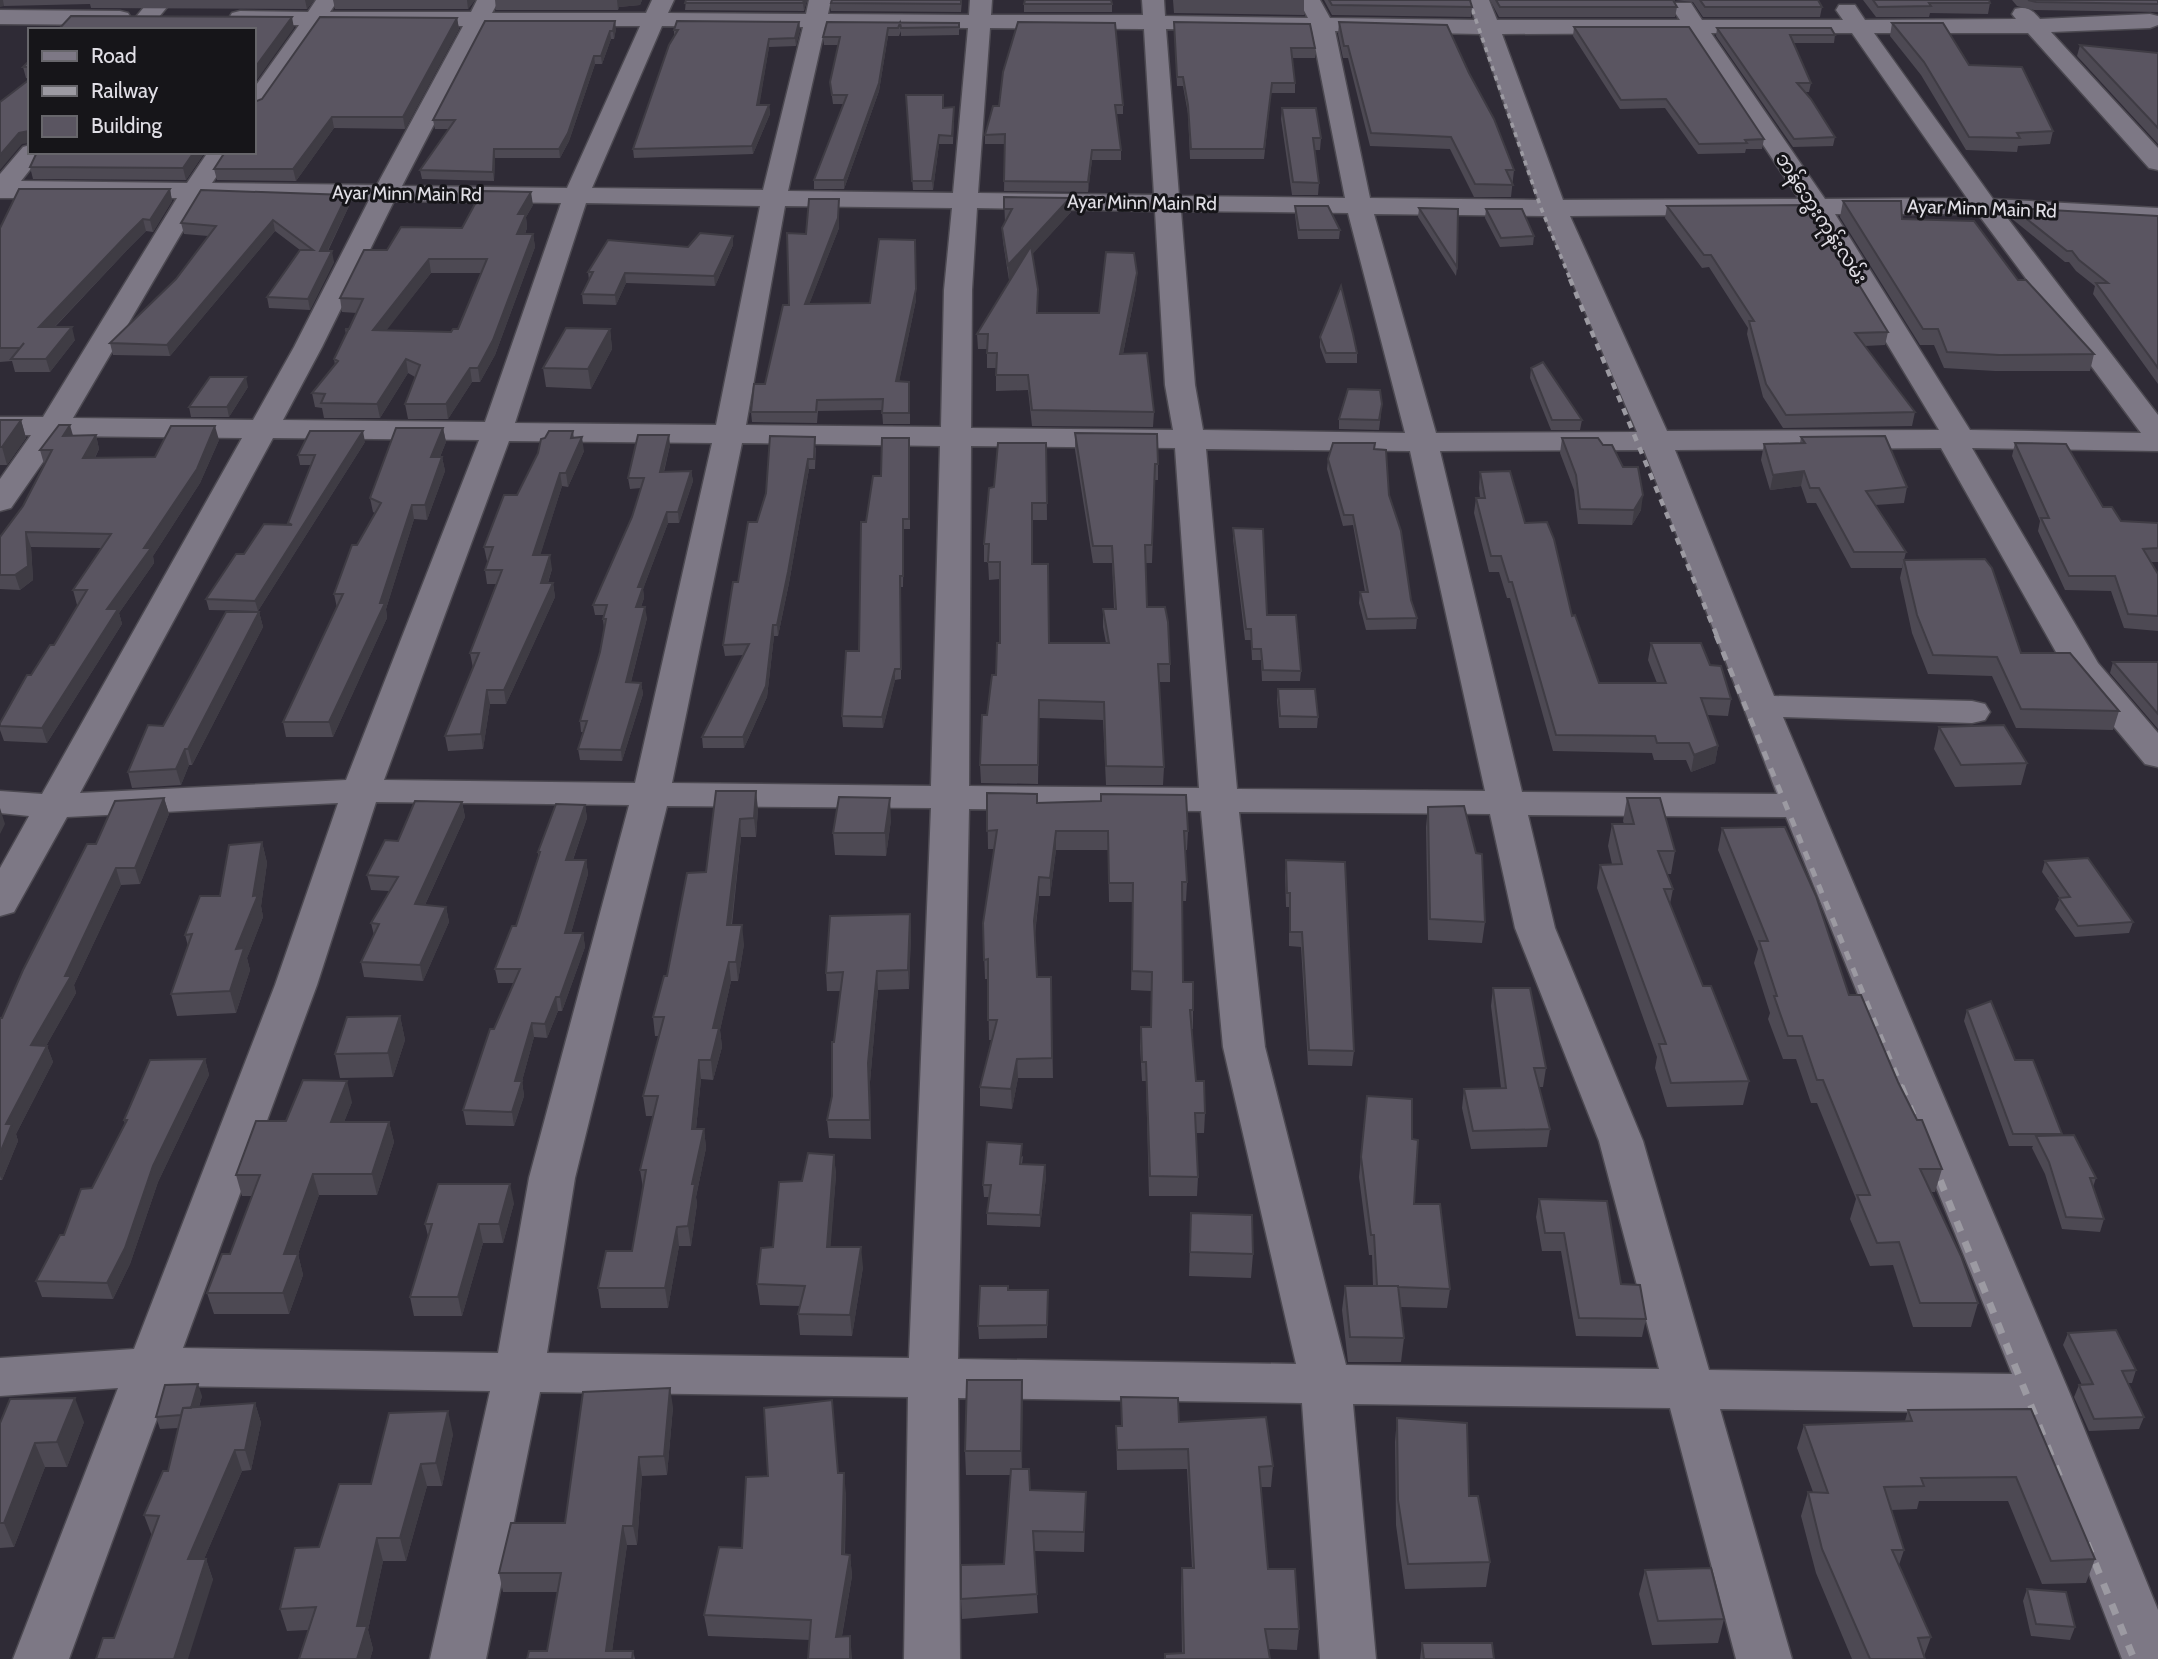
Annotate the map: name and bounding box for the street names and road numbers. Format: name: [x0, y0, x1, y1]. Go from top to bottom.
street label: ဘန်ဘွေးကုန်းလမ်း: [1767, 147, 1875, 291]
street label: Ayar Minn Main Rd: [332, 181, 482, 206]
street label: Ayar Minn Main Rd: [1067, 190, 1217, 215]
street label: Ayar Minn Main Rd: [1907, 194, 2057, 223]

